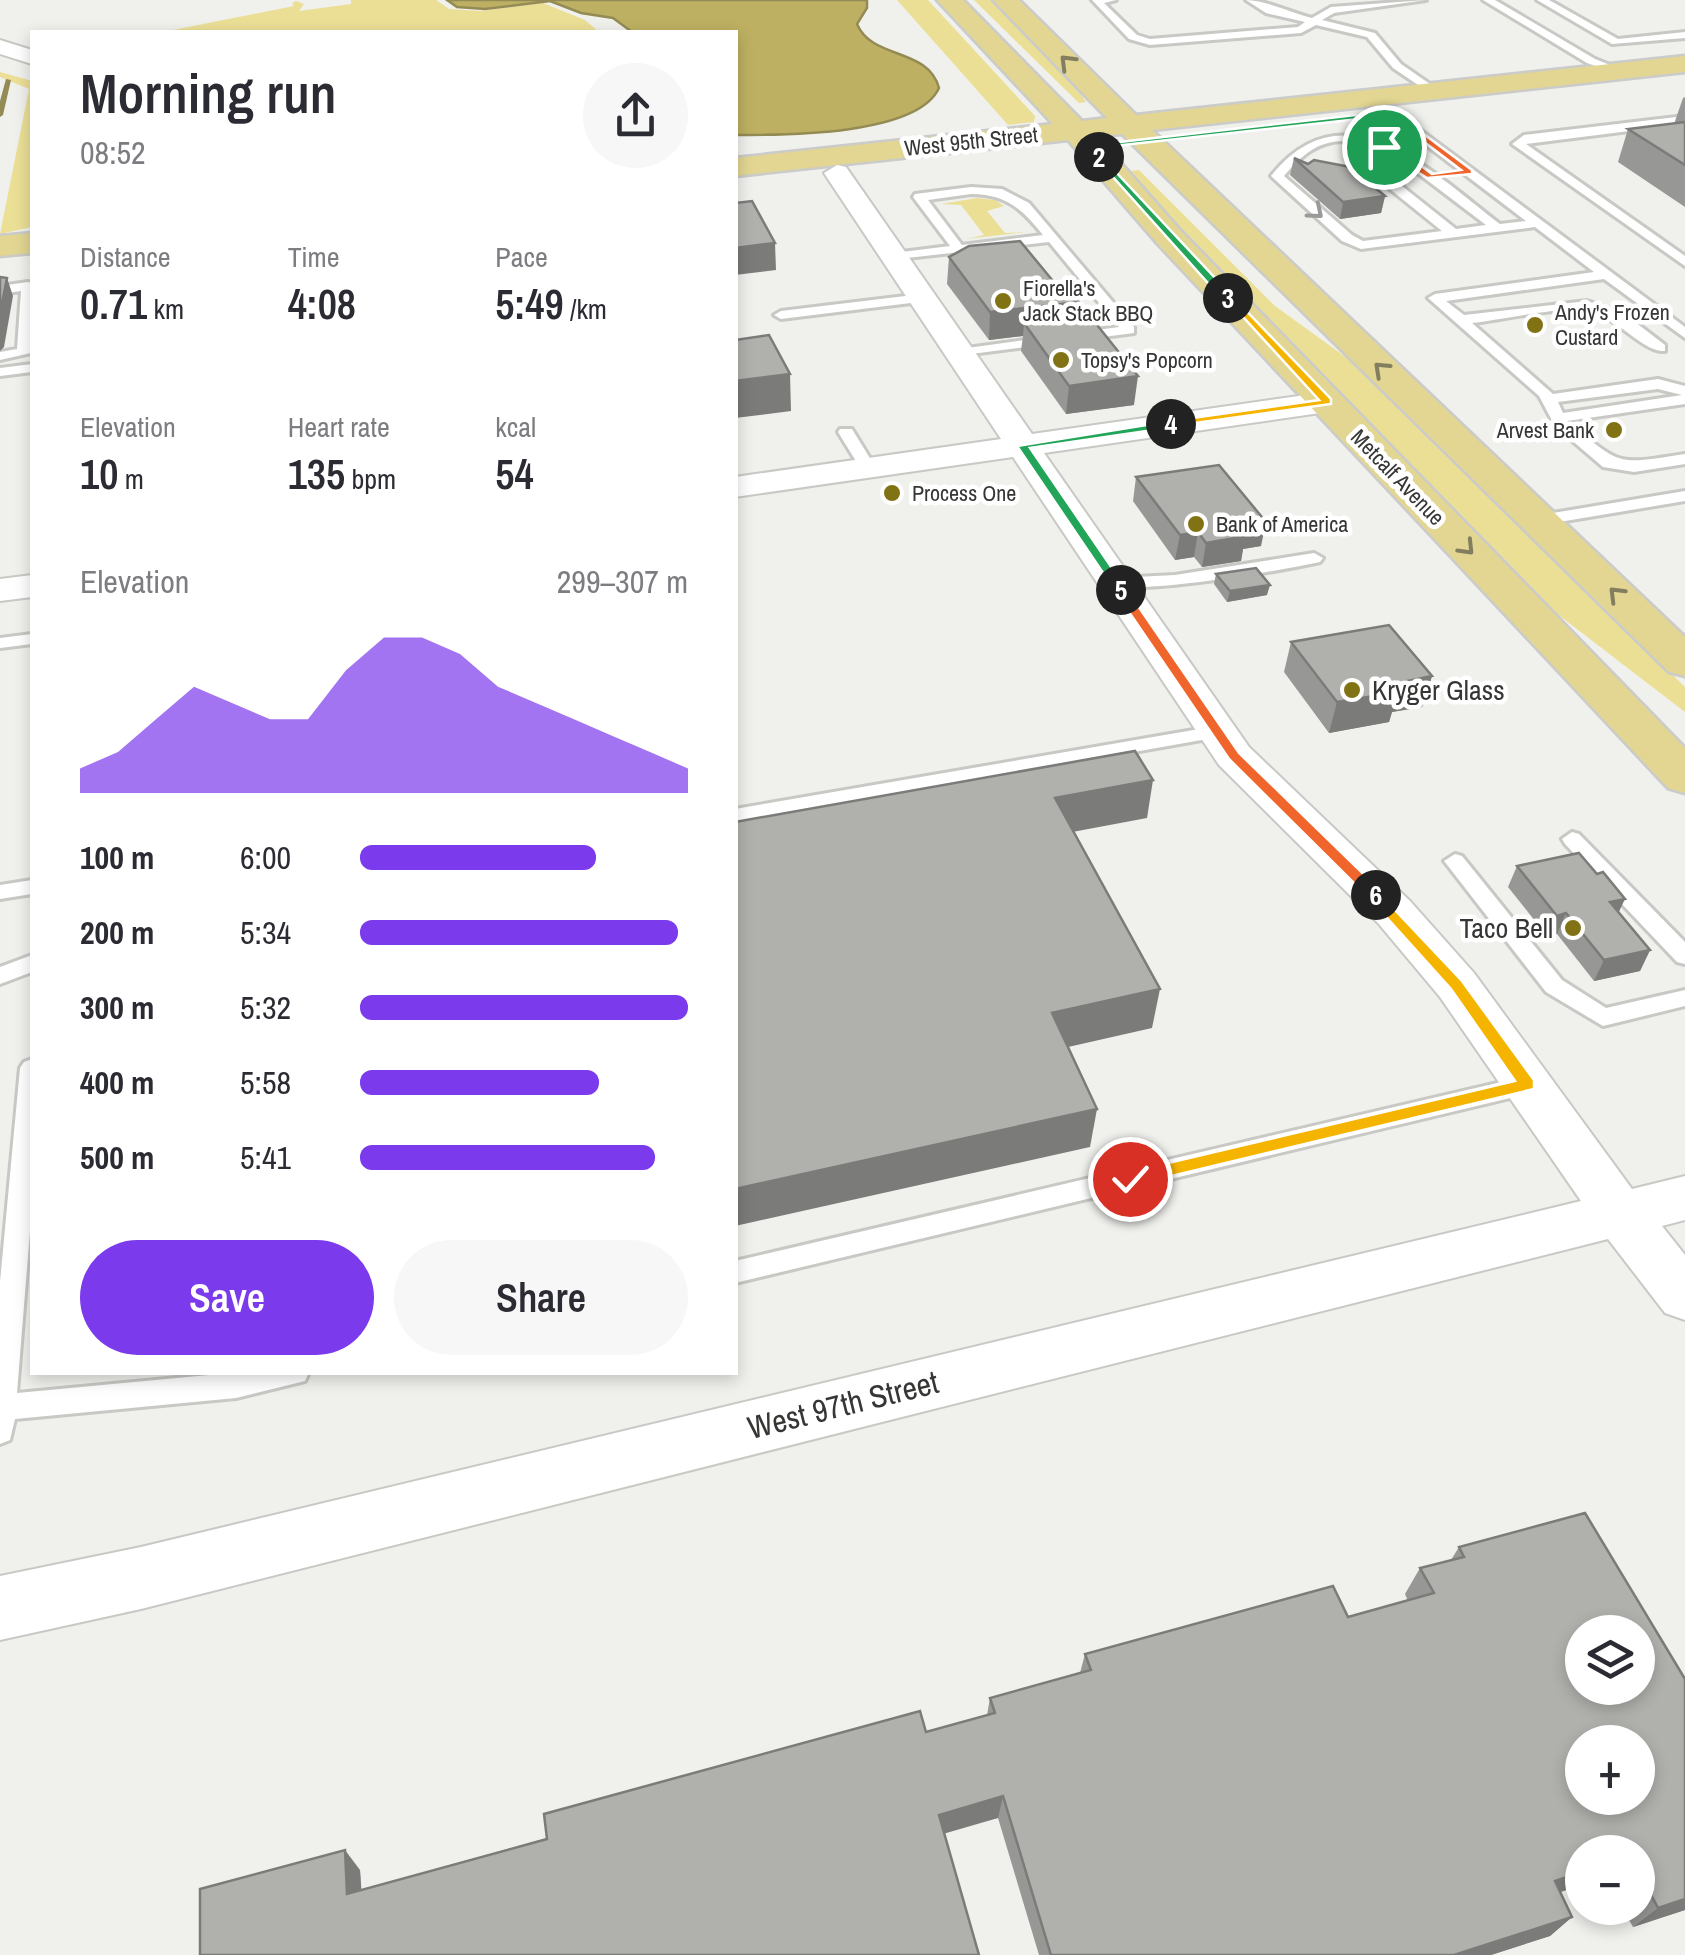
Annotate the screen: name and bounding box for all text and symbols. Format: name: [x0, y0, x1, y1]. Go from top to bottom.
text: Morning run: [80, 56, 336, 130]
one-way arrow: [1060, 56, 1078, 74]
button: share: [583, 63, 688, 168]
pin: [1342, 105, 1427, 190]
street label: West 95th Street: [903, 119, 1039, 163]
icon: arrive: [1357, 120, 1412, 175]
text: 08:52: [80, 131, 146, 174]
pin: 2: [1074, 132, 1124, 182]
text: 2: [1093, 138, 1105, 176]
one-way arrow: [1305, 201, 1323, 219]
text: Distance: [80, 238, 171, 276]
text: Time: [288, 238, 339, 276]
text: Pace: [495, 238, 548, 276]
place label: Fiorella's Jack Stack BBQ: [1023, 273, 1153, 328]
pin: 3: [1203, 273, 1253, 323]
text: 0.71: [80, 276, 147, 332]
text: 4:08: [288, 276, 356, 332]
text: 5:49: [495, 276, 564, 332]
text: 3: [1222, 279, 1234, 317]
text: km: [147, 290, 184, 328]
text: /km: [564, 290, 607, 328]
marker: Fiorella's Jack Stack BBQ: [992, 290, 1014, 312]
place label: Andy's Frozen Custard: [1554, 297, 1670, 352]
marker: Andy's Frozen Custard: [1524, 314, 1546, 336]
place label: Topsy's Popcorn: [1081, 345, 1213, 375]
marker: Topsy's Popcorn: [1050, 349, 1072, 371]
one-way arrow: [1375, 363, 1393, 381]
pin: 4: [1146, 399, 1196, 449]
text: 4: [1165, 405, 1177, 443]
text: Elevation: [80, 408, 176, 446]
text: Heart rate: [288, 408, 390, 446]
text: kcal: [495, 408, 536, 446]
place label: Arvest Bank: [1496, 415, 1595, 445]
marker: Arvest Bank: [1603, 419, 1625, 441]
street label: Metcalf Avenue: [1344, 422, 1452, 532]
text: 10: [80, 446, 118, 502]
text: 135: [288, 446, 345, 502]
text: 54: [495, 446, 534, 502]
text: m: [118, 460, 144, 498]
text: bpm: [345, 460, 396, 498]
place label: Process One: [912, 478, 1016, 508]
marker: Process One: [881, 482, 903, 504]
place label: Bank of America: [1216, 509, 1348, 539]
marker: Bank of America: [1185, 513, 1207, 535]
one-way arrow: [1455, 537, 1473, 555]
text: Elevation: [80, 560, 189, 603]
text: 299–307 m: [557, 560, 688, 603]
pin: 5: [1096, 565, 1146, 615]
text: 5: [1115, 571, 1127, 609]
one-way arrow: [1609, 587, 1627, 605]
place label: Kryger Glass: [1372, 671, 1505, 709]
marker: Kryger Glass: [1341, 679, 1363, 701]
text: 100 m: [80, 836, 154, 879]
text: 6:00: [240, 836, 291, 879]
pin: 6: [1351, 870, 1401, 920]
text: 6: [1370, 876, 1382, 914]
place label: Taco Bell: [1459, 909, 1553, 947]
text: 200 m: [80, 911, 154, 954]
text: 5:34: [240, 911, 291, 954]
marker: Taco Bell: [1562, 917, 1584, 939]
text: 300 m: [80, 986, 154, 1029]
text: 5:32: [240, 986, 291, 1029]
text: 400 m: [80, 1061, 154, 1104]
text: 5:58: [240, 1061, 291, 1104]
text: 500 m: [80, 1136, 154, 1179]
text: 5:41: [240, 1136, 291, 1179]
pin: [1088, 1137, 1173, 1222]
icon: check: [1103, 1152, 1158, 1207]
button: Save: [80, 1240, 374, 1355]
button: Share: [394, 1240, 688, 1355]
street label: West 97th Street: [743, 1360, 943, 1449]
map controls: [1565, 1615, 1655, 1925]
button: layers: [1565, 1615, 1655, 1705]
button: +: [1565, 1725, 1655, 1815]
button: −: [1565, 1835, 1655, 1925]

